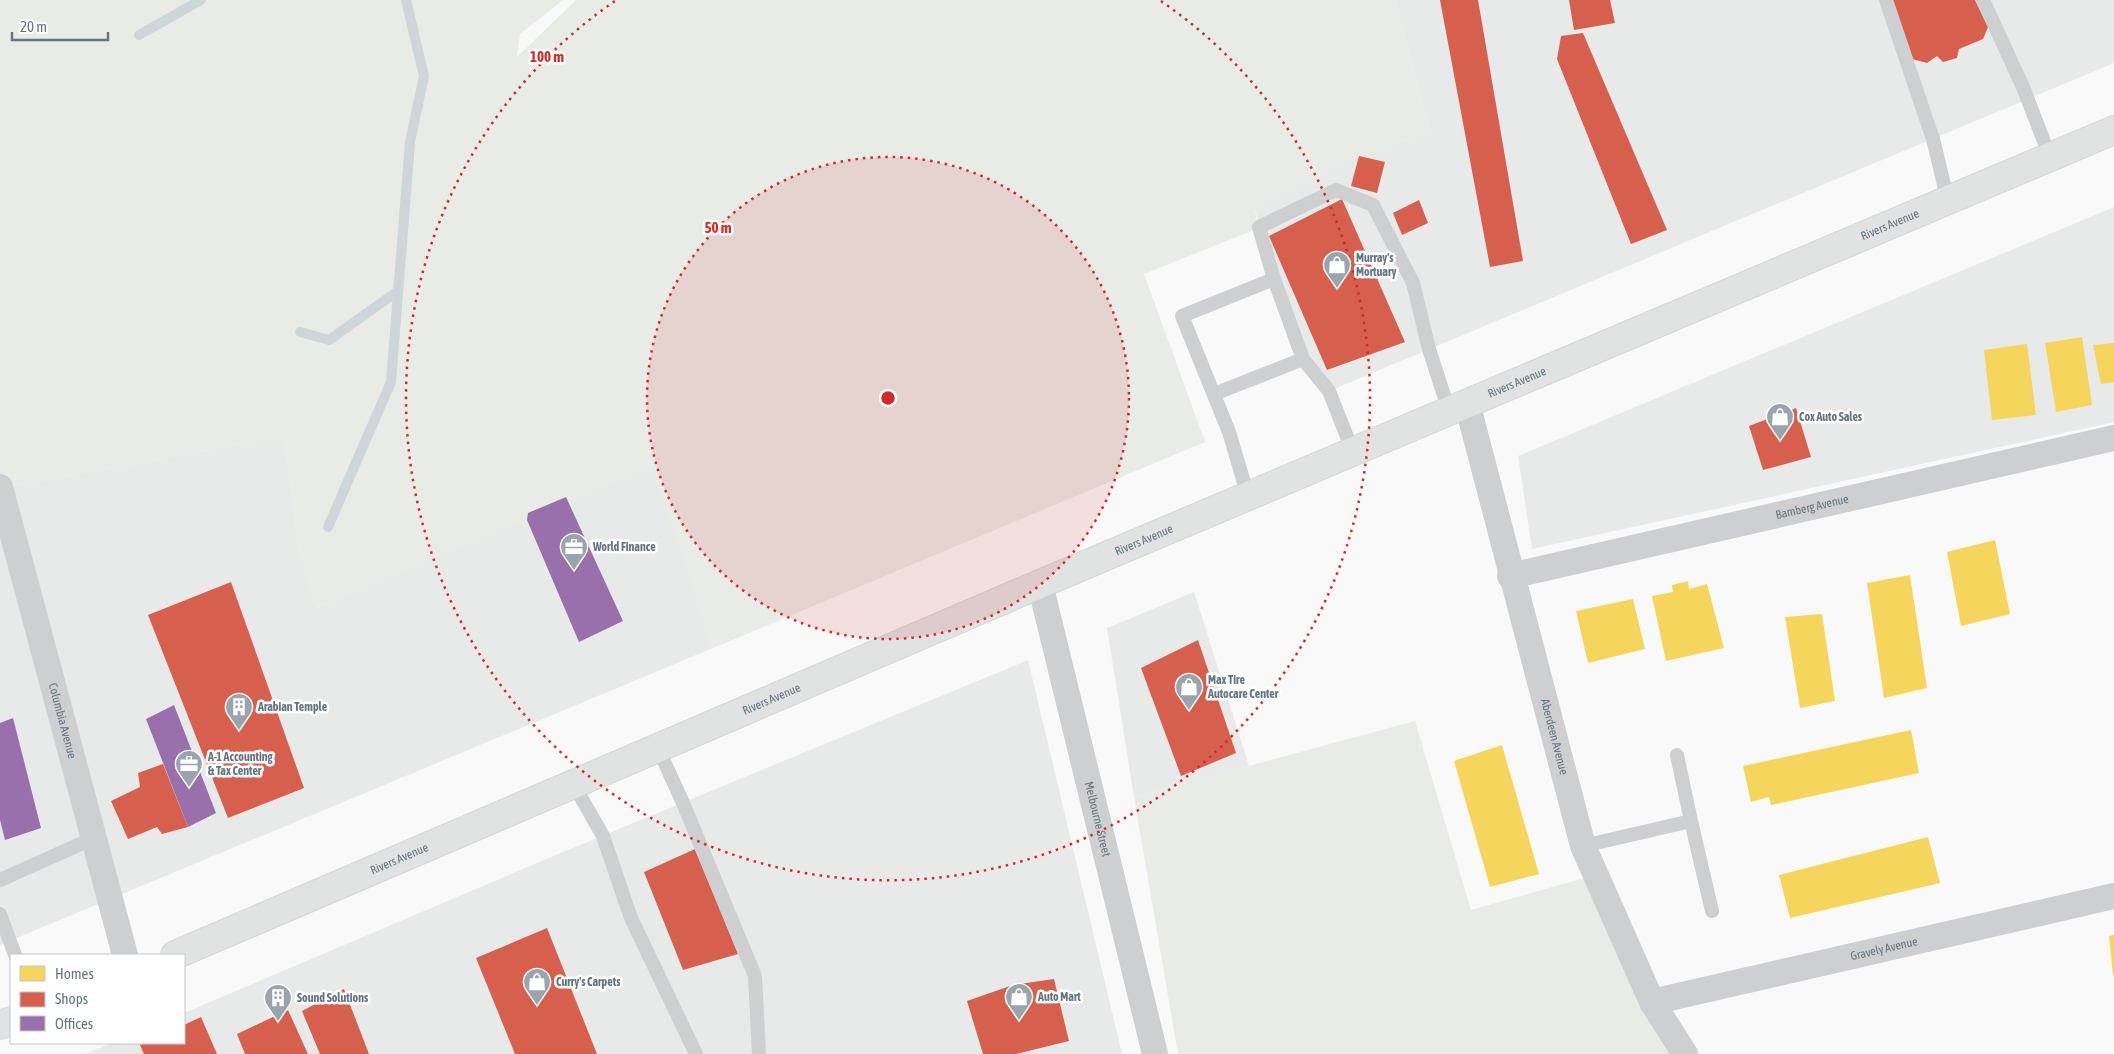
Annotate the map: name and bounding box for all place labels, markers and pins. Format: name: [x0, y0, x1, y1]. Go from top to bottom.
shop icon: Murray's Mortuary: [1322, 250, 1352, 289]
place label: Murray's Mortuary: [1356, 251, 1396, 279]
centre of rings: [879, 389, 897, 407]
shop icon: Cox Auto Sales: [1765, 402, 1795, 441]
place label: Cox Auto Sales: [1799, 410, 1863, 424]
office icon: World Finance: [559, 532, 589, 571]
place label: World Finance: [592, 540, 656, 554]
shop icon: Max Tire Autocare Center: [1174, 672, 1204, 711]
place label: Max Tire Autocare Center: [1207, 673, 1279, 701]
building icon: Arabian Temple: [224, 692, 254, 731]
place label: Arabian Temple: [257, 700, 328, 714]
office icon: A-1 Accounting & Tax Center: [174, 749, 204, 788]
place label: A-1 Accounting & Tax Center: [207, 750, 274, 778]
shop icon: Curry's Carpets: [522, 967, 552, 1006]
place label: Curry's Carpets: [556, 975, 621, 989]
shop icon: Auto Mart: [1004, 982, 1034, 1021]
building icon: Sound Solutions: [263, 983, 293, 1022]
place label: Auto Mart: [1037, 990, 1081, 1004]
place label: Sound Solutions: [297, 991, 369, 1005]

